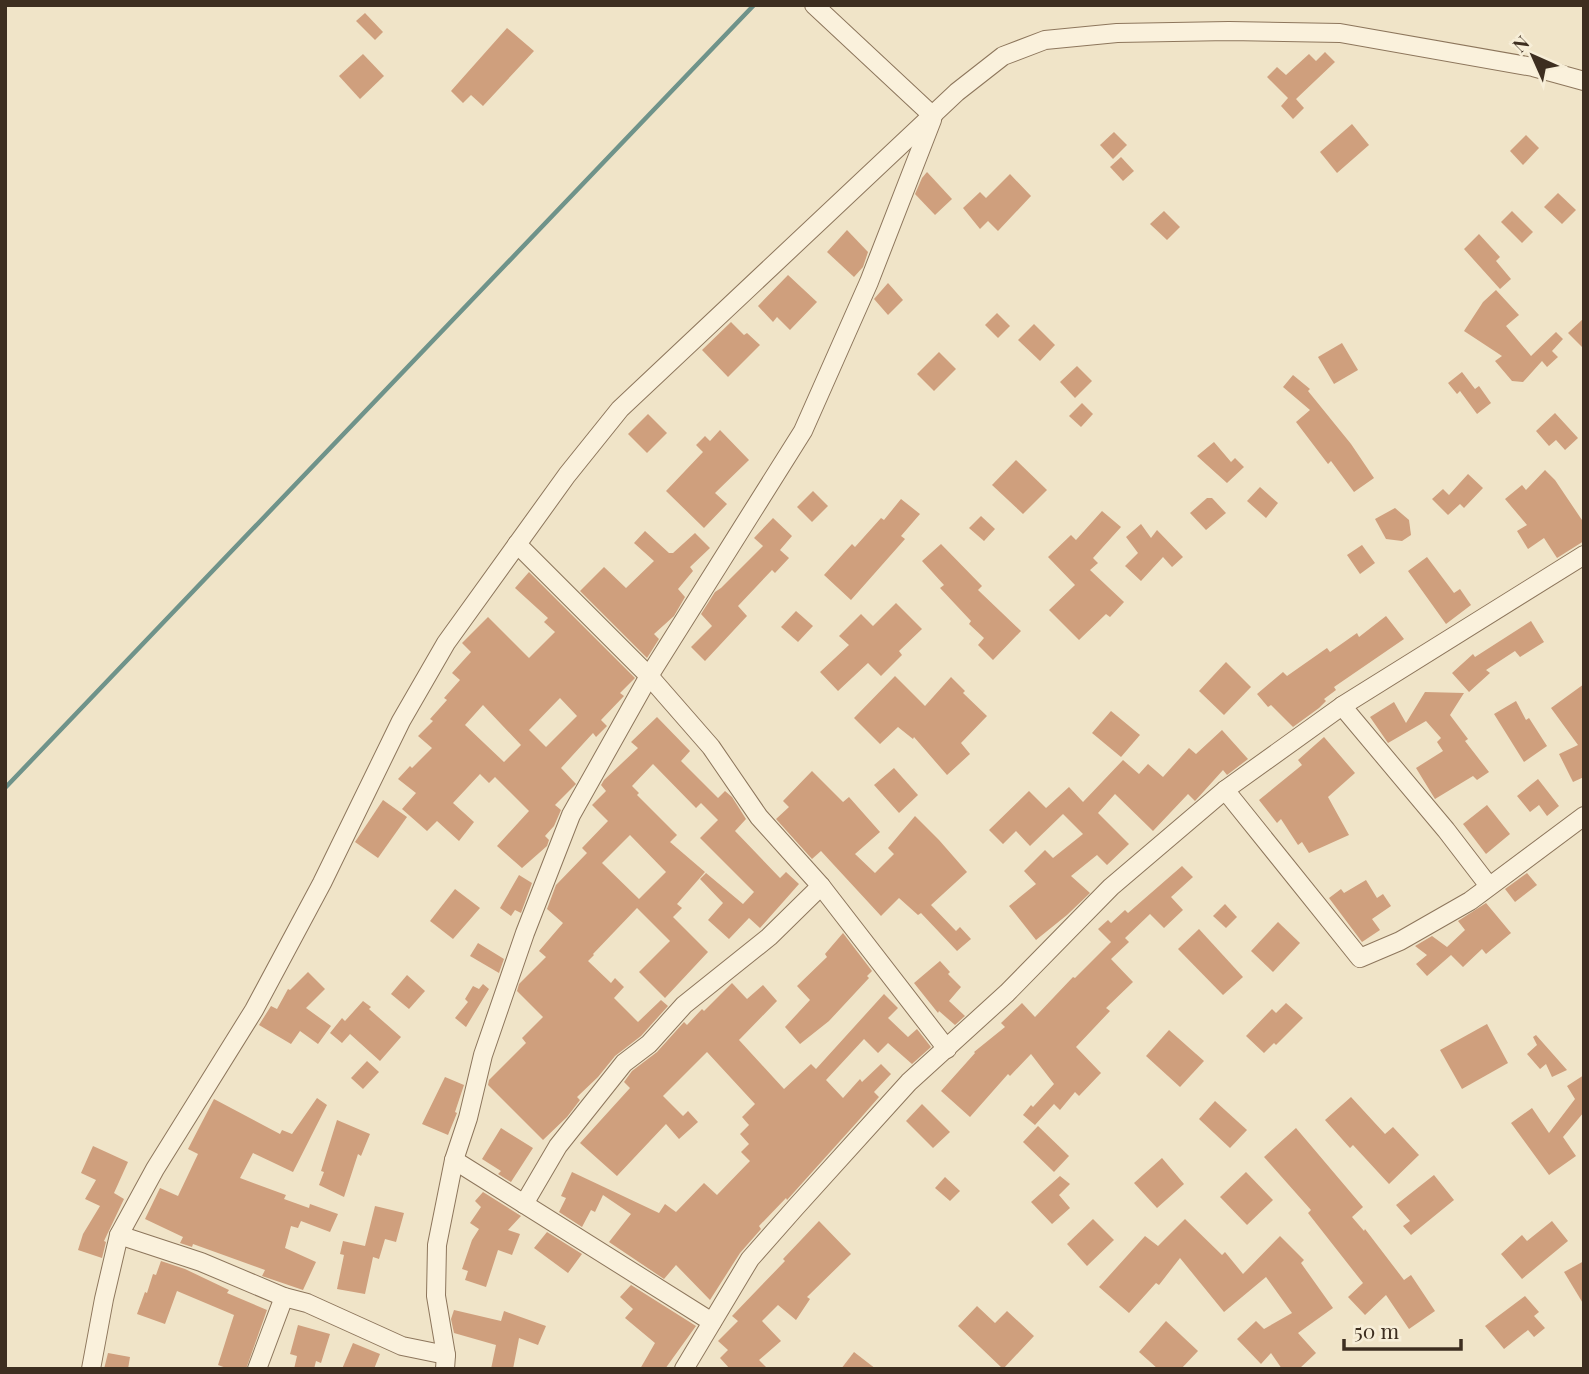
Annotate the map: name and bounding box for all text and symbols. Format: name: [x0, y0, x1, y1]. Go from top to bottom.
north arrow: [1498, 21, 1568, 91]
text: N: [1506, 29, 1535, 57]
scale bar: [1344, 1308, 1461, 1352]
text: 50 m: [1354, 1316, 1400, 1344]

